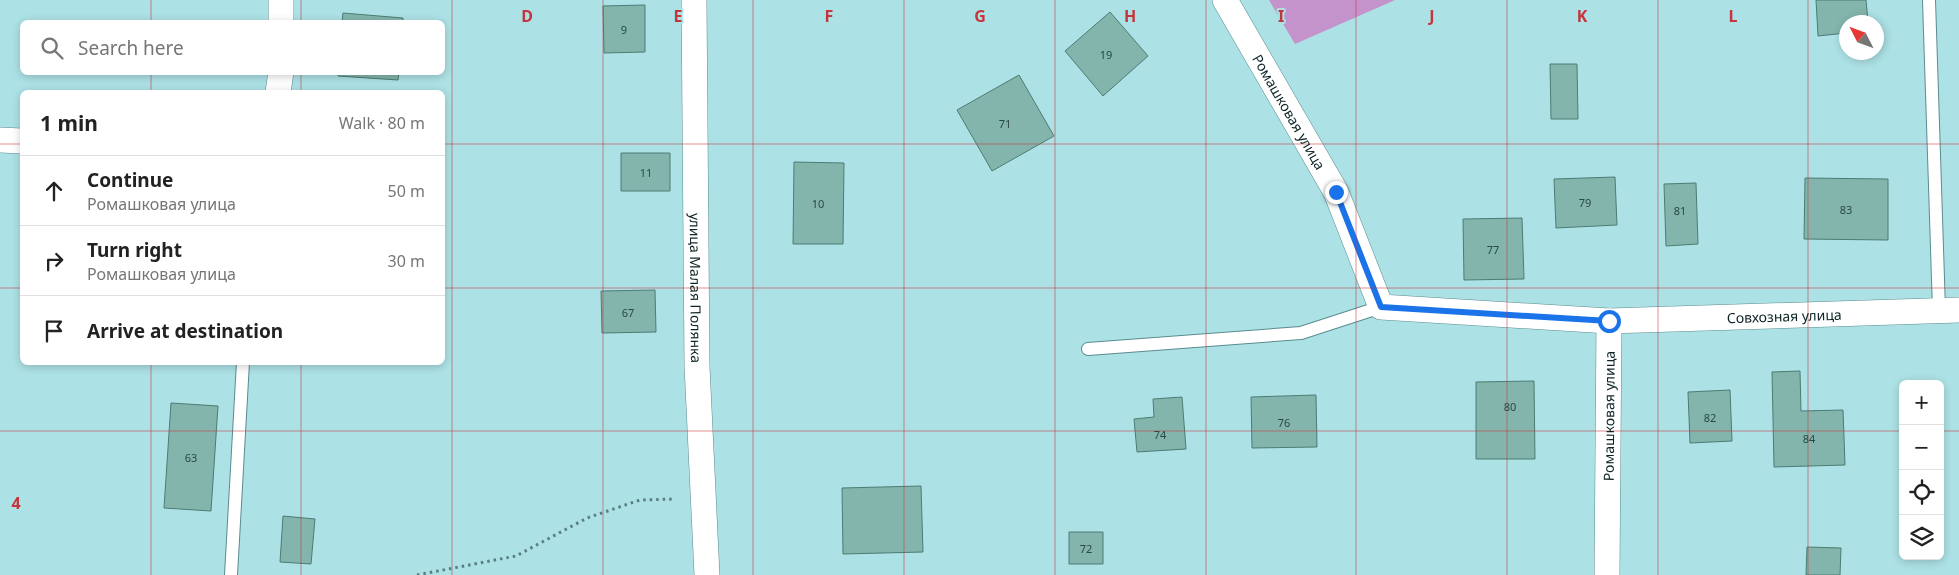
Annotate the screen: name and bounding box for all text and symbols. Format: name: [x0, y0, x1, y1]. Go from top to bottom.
text: D: [521, 5, 533, 27]
text: E: [674, 5, 683, 27]
text: F: [825, 5, 833, 27]
text: G: [974, 5, 986, 27]
text: H: [1124, 5, 1136, 27]
text: I: [1278, 5, 1284, 27]
text: J: [1427, 5, 1435, 27]
text: K: [1577, 5, 1588, 27]
text: L: [1729, 5, 1738, 27]
north arrow: [1839, 15, 1884, 60]
search box: [20, 20, 445, 75]
house number: 9: [621, 22, 627, 37]
icon: search: [38, 34, 66, 62]
text: Search here: [78, 35, 184, 61]
house number: 19: [1100, 47, 1112, 62]
street label: Ромашковая улица: [1249, 50, 1330, 173]
text: 1 min: [40, 109, 98, 137]
text: Walk · 80 m: [339, 112, 425, 134]
house number: 71: [999, 116, 1011, 131]
house number: 11: [640, 165, 652, 180]
text: Continue: [87, 167, 173, 193]
icon: ahead: [40, 177, 68, 205]
text: 50 m: [388, 180, 425, 202]
route end: [1325, 181, 1348, 204]
text: Ромашковая улица: [87, 193, 236, 215]
house number: 79: [1579, 195, 1591, 210]
house number: 10: [812, 196, 824, 211]
house number: 83: [1840, 202, 1852, 217]
house number: 81: [1674, 203, 1686, 218]
street label: улица Малая Полянка: [686, 213, 706, 363]
text: Turn right: [87, 237, 182, 263]
house number: 77: [1487, 242, 1499, 257]
icon: right: [40, 247, 68, 275]
text: 30 m: [388, 250, 425, 272]
text: Ромашковая улица: [87, 263, 236, 285]
street label: Совхозная улица: [1727, 304, 1842, 327]
house number: 67: [622, 305, 634, 320]
route start: [1598, 310, 1621, 333]
icon: arrive: [40, 317, 68, 345]
text: Arrive at destination: [87, 318, 283, 344]
street label: Ромашковая улица: [1598, 351, 1618, 481]
map controls: [1899, 380, 1944, 560]
button: +: [1899, 380, 1944, 425]
house number: 80: [1504, 399, 1516, 414]
house number: 82: [1704, 410, 1716, 425]
house number: 76: [1278, 415, 1290, 430]
button: −: [1899, 425, 1944, 470]
house number: 74: [1154, 427, 1167, 442]
house number: 84: [1803, 431, 1816, 446]
house number: 63: [185, 450, 197, 465]
button: locate: [1899, 470, 1944, 515]
text: 4: [11, 492, 21, 514]
button: layers: [1899, 515, 1944, 560]
house number: 72: [1080, 541, 1092, 556]

